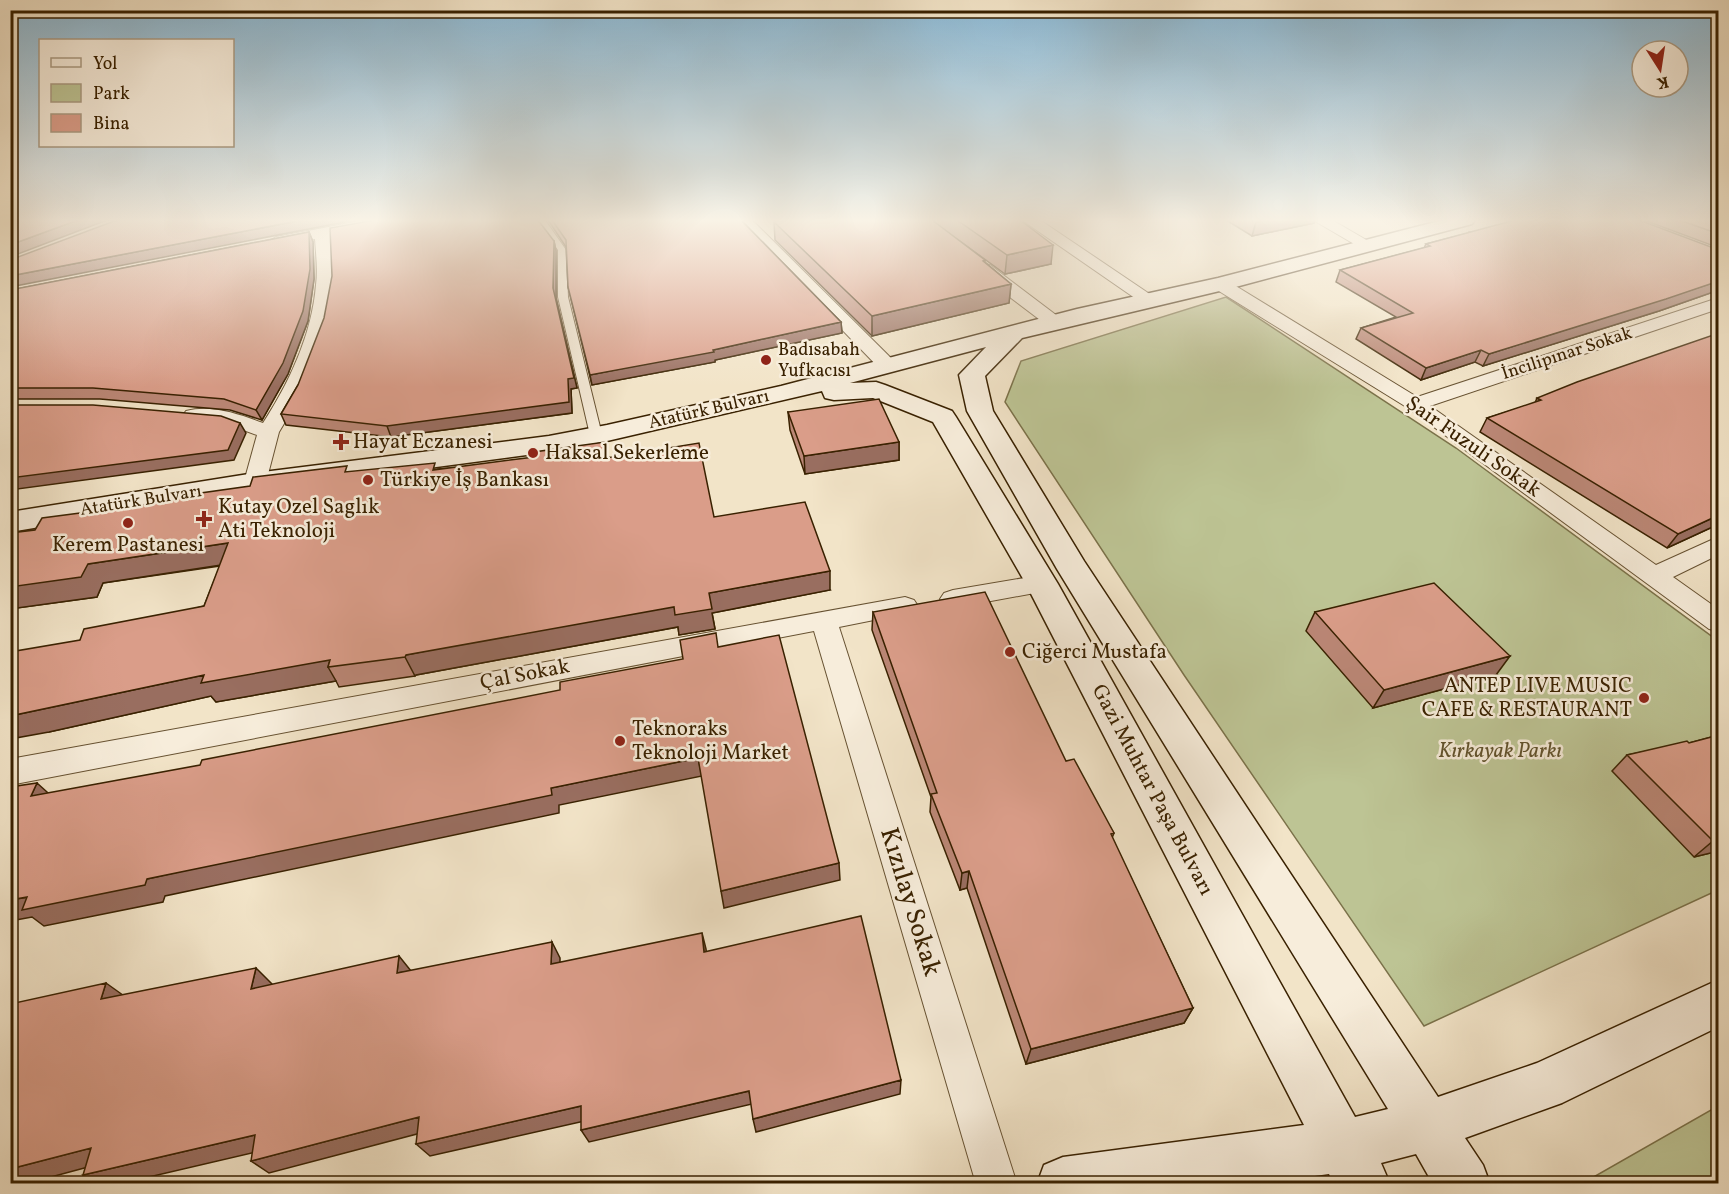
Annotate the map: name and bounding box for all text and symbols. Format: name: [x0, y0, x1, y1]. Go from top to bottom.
legend: [39, 39, 234, 147]
north arrow: [1630, 39, 1690, 99]
text: Yol: [93, 52, 118, 77]
text: K: [1654, 70, 1671, 94]
text: Park: [93, 82, 130, 107]
text: Bina: [93, 112, 129, 137]
street label: İncilipınar Sokak: [1499, 321, 1636, 387]
place label: Badısabah Yufkacısı: [778, 338, 860, 384]
marker: Badısabah Yufkacısı: [759, 353, 773, 367]
street label: Atatürk Bulvarı: [646, 384, 772, 436]
street label: Şair Fuzuli Sokak: [1399, 389, 1547, 505]
place label: Hayat Eczanesi: [353, 428, 493, 457]
marker: Hayat Eczanesi: [334, 435, 348, 449]
place label: Haksal Sekerleme: [545, 439, 709, 468]
marker: Haksal Sekerleme: [526, 446, 540, 460]
place label: Türkiye İş Bankası: [380, 466, 549, 495]
marker: Türkiye İş Bankası: [361, 473, 375, 487]
street label: Atatürk Bulvarı: [78, 479, 204, 523]
place label: Kutay Ozel Saglık Ati Teknoloji: [218, 493, 380, 546]
marker: Kutay Ozel Saglık Ati Teknoloji: [195, 510, 213, 528]
marker: Kerem Pastanesi: [121, 516, 135, 530]
place label: Kerem Pastanesi: [52, 531, 204, 560]
place label: Ciğerci Mustafa: [1022, 638, 1167, 667]
marker: Ciğerci Mustafa: [1003, 645, 1017, 659]
street label: Çal Sokak: [478, 652, 573, 698]
place label: ANTEP LIVE MUSIC CAFE & RESTAURANT: [1422, 672, 1632, 725]
street label: Gazi Muhtar Paşa Bulvarı: [1084, 679, 1220, 901]
marker: ANTEP LIVE MUSIC CAFE & RESTAURANT: [1637, 691, 1651, 705]
place label: Teknoraks Teknoloji Market: [632, 715, 789, 768]
marker: Teknoraks Teknoloji Market: [613, 734, 627, 748]
park label: Kırkayak Parkı: [1438, 737, 1562, 766]
street label: Kızılay Sokak: [870, 823, 950, 981]

